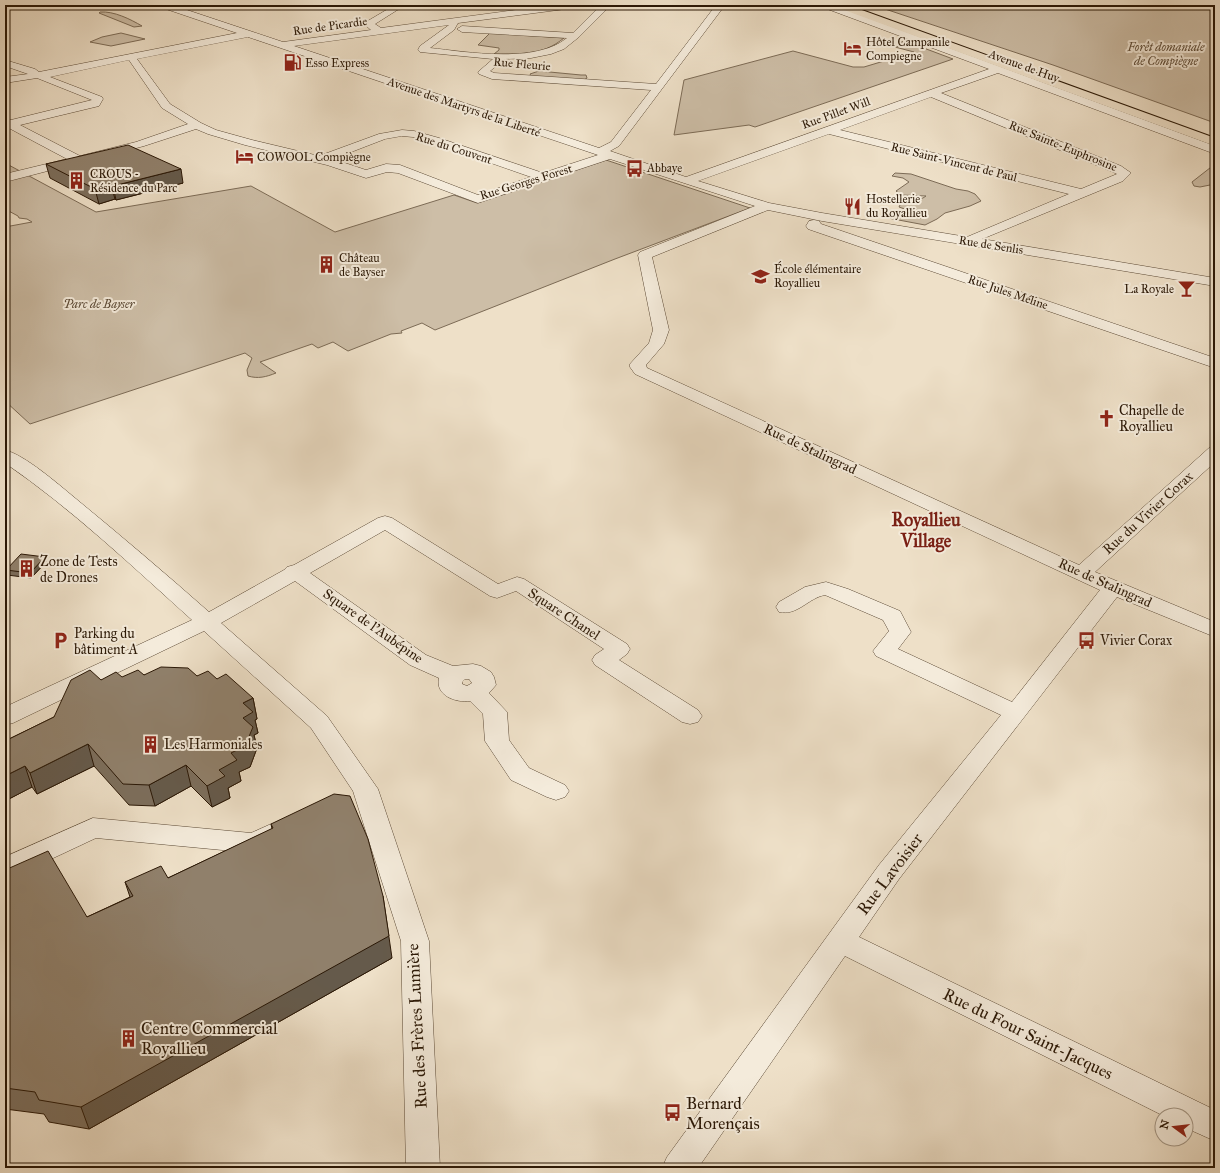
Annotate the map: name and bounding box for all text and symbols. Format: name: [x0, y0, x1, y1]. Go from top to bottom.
street label: Rue de Picardie: [292, 14, 368, 38]
place label: Hôtel Campanile Compiegne: [866, 35, 950, 64]
hotel icon: Hôtel Campanile Compiegne: [843, 39, 863, 59]
park label: Forêt domaniale de Compiègne: [1126, 40, 1205, 69]
street label: Avenue de Huy: [986, 46, 1062, 85]
fuel station icon: Esso Express: [282, 53, 302, 73]
street label: Rue Fleurie: [493, 55, 551, 73]
place label: Esso Express: [305, 56, 369, 70]
street label: Avenue des Martyrs de la Liberté: [385, 74, 542, 140]
street label: Rue Pillet Will: [800, 94, 873, 132]
street label: Rue Sainte-Euphrosine: [1007, 118, 1119, 174]
street label: Rue du Couvent: [414, 129, 495, 167]
street label: Rue Saint-Vincent de Paul: [889, 140, 1019, 185]
hotel icon: COWOOL Compiègne: [234, 147, 254, 167]
place label: COWOOL Compiègne: [257, 150, 371, 165]
bus stop icon: Abbaye: [624, 158, 644, 178]
street label: Rue Georges Forest: [478, 161, 575, 204]
place label: Abbaye: [646, 161, 682, 175]
place label: CROUS - Résidence du Parc: [90, 167, 177, 195]
building icon: CROUS - Résidence du Parc: [67, 171, 87, 191]
place label: Hostellerie du Royallieu: [866, 192, 928, 220]
restaurant icon: Hostellerie du Royallieu: [843, 196, 863, 216]
street label: Rue de Senlis: [958, 233, 1024, 257]
place label: Château de Bayser: [339, 251, 385, 279]
building icon: Château de Bayser: [316, 255, 336, 275]
place label: École élémentaire Royallieu: [774, 260, 861, 290]
school or university icon: École élémentaire Royallieu: [751, 266, 771, 286]
street label: Rue Jules Méline: [966, 272, 1050, 313]
bar icon: La Royale: [1177, 279, 1197, 299]
place label: La Royale: [1124, 282, 1174, 296]
park label: Parc de Bayser: [63, 297, 136, 311]
place label: Chapelle de Royallieu: [1119, 402, 1184, 435]
church icon: Chapelle de Royallieu: [1096, 408, 1116, 428]
street label: Rue de Stalingrad: [761, 420, 859, 478]
street label: Rue du Vivier Corax: [1099, 467, 1197, 558]
district label: Royallieu Village: [891, 509, 961, 553]
place label: Zone de Tests de Drones: [40, 553, 118, 586]
street label: Rue de Stalingrad: [1056, 555, 1154, 611]
building icon: Zone de Tests de Drones: [17, 559, 37, 579]
street label: Square Chanel: [524, 584, 603, 645]
street label: Square de l'Aubépine: [319, 585, 426, 668]
place label: Parking du bâtiment A: [74, 625, 139, 658]
bus stop icon: Vivier Corax: [1077, 630, 1097, 650]
parking icon: Parking du bâtiment A: [51, 631, 71, 651]
place label: Vivier Corax: [1099, 632, 1173, 649]
building icon: Les Harmoniales: [141, 734, 161, 754]
place label: Les Harmoniales: [164, 736, 262, 753]
street label: Rue Lavoisier: [852, 829, 928, 919]
street label: Rue des Frères Lumière: [402, 943, 432, 1109]
street label: Rue du Four Saint-Jacques: [940, 984, 1116, 1084]
place label: Centre Commercial Royallieu: [141, 1018, 278, 1059]
building icon: Centre Commercial Royallieu: [118, 1028, 138, 1048]
place label: Bernard Morençais: [686, 1093, 760, 1134]
bus stop icon: Bernard Morençais: [663, 1103, 683, 1123]
north arrow: [1154, 1107, 1194, 1147]
text: N: [1157, 1118, 1172, 1131]

